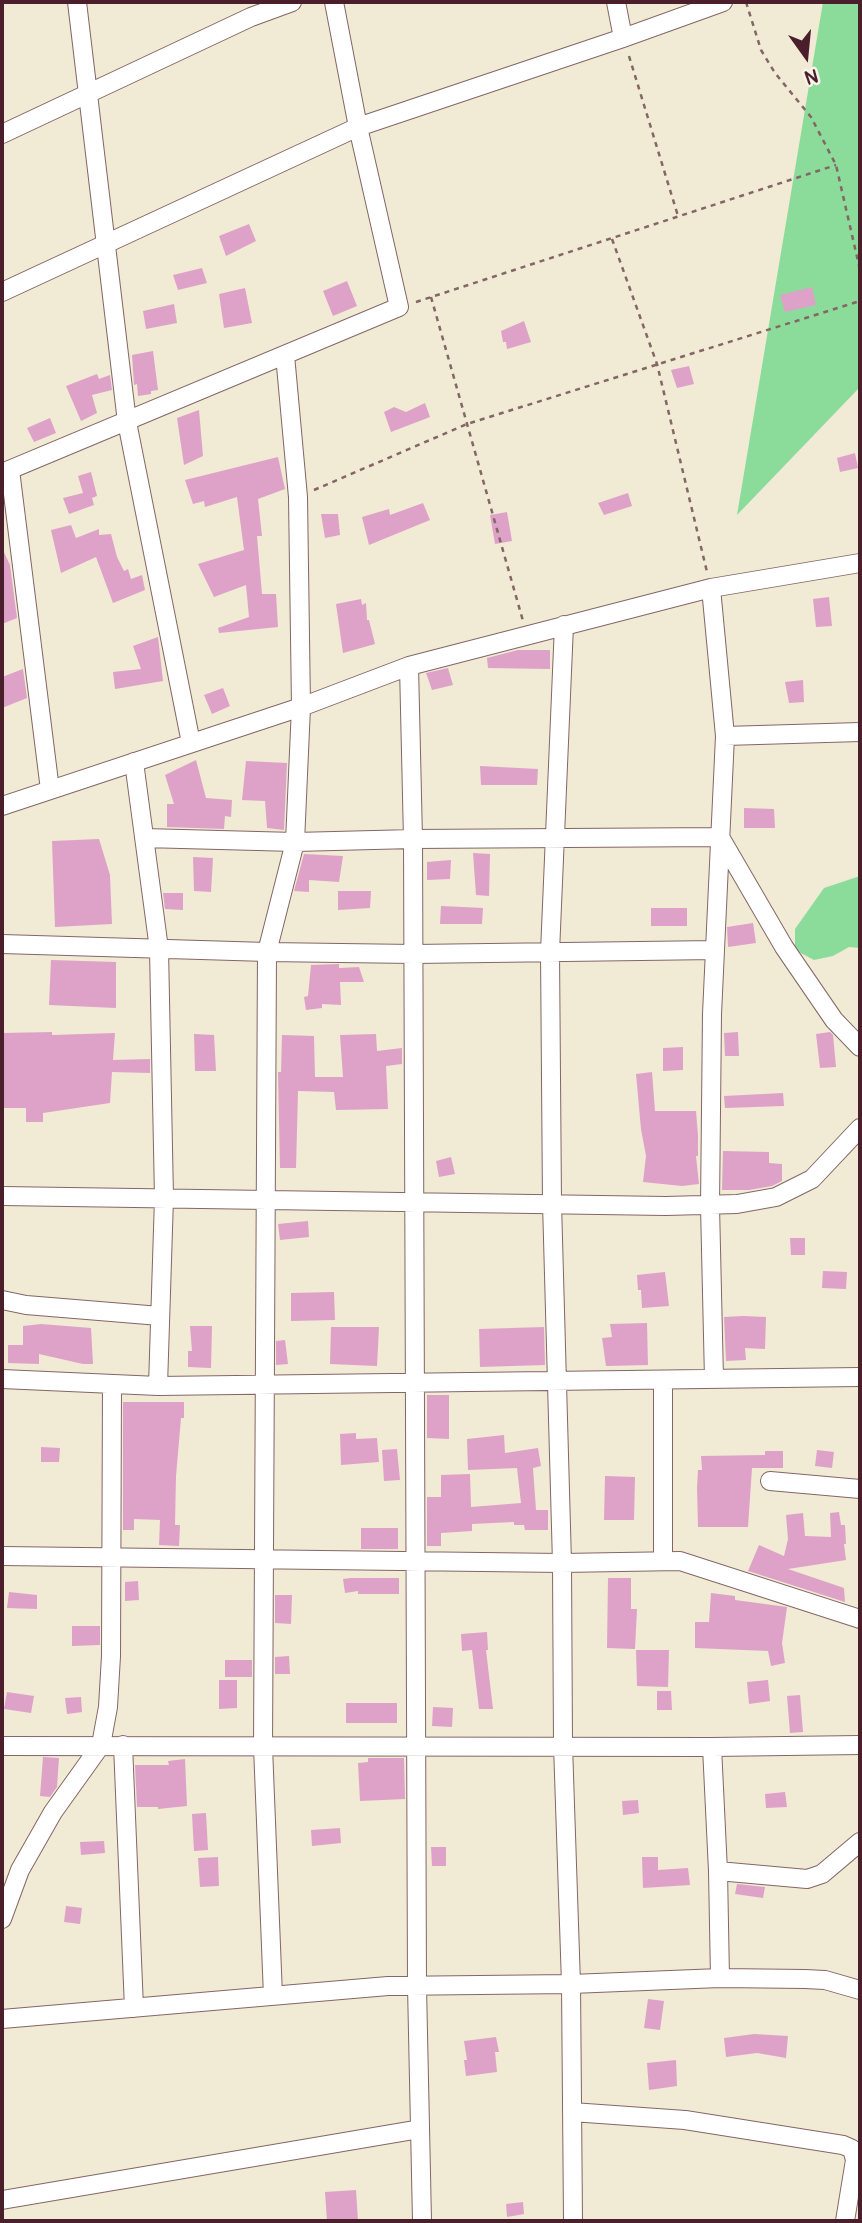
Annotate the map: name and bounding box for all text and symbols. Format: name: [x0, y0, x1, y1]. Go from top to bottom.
north arrow: [771, 21, 841, 91]
text: N: [802, 63, 821, 90]

